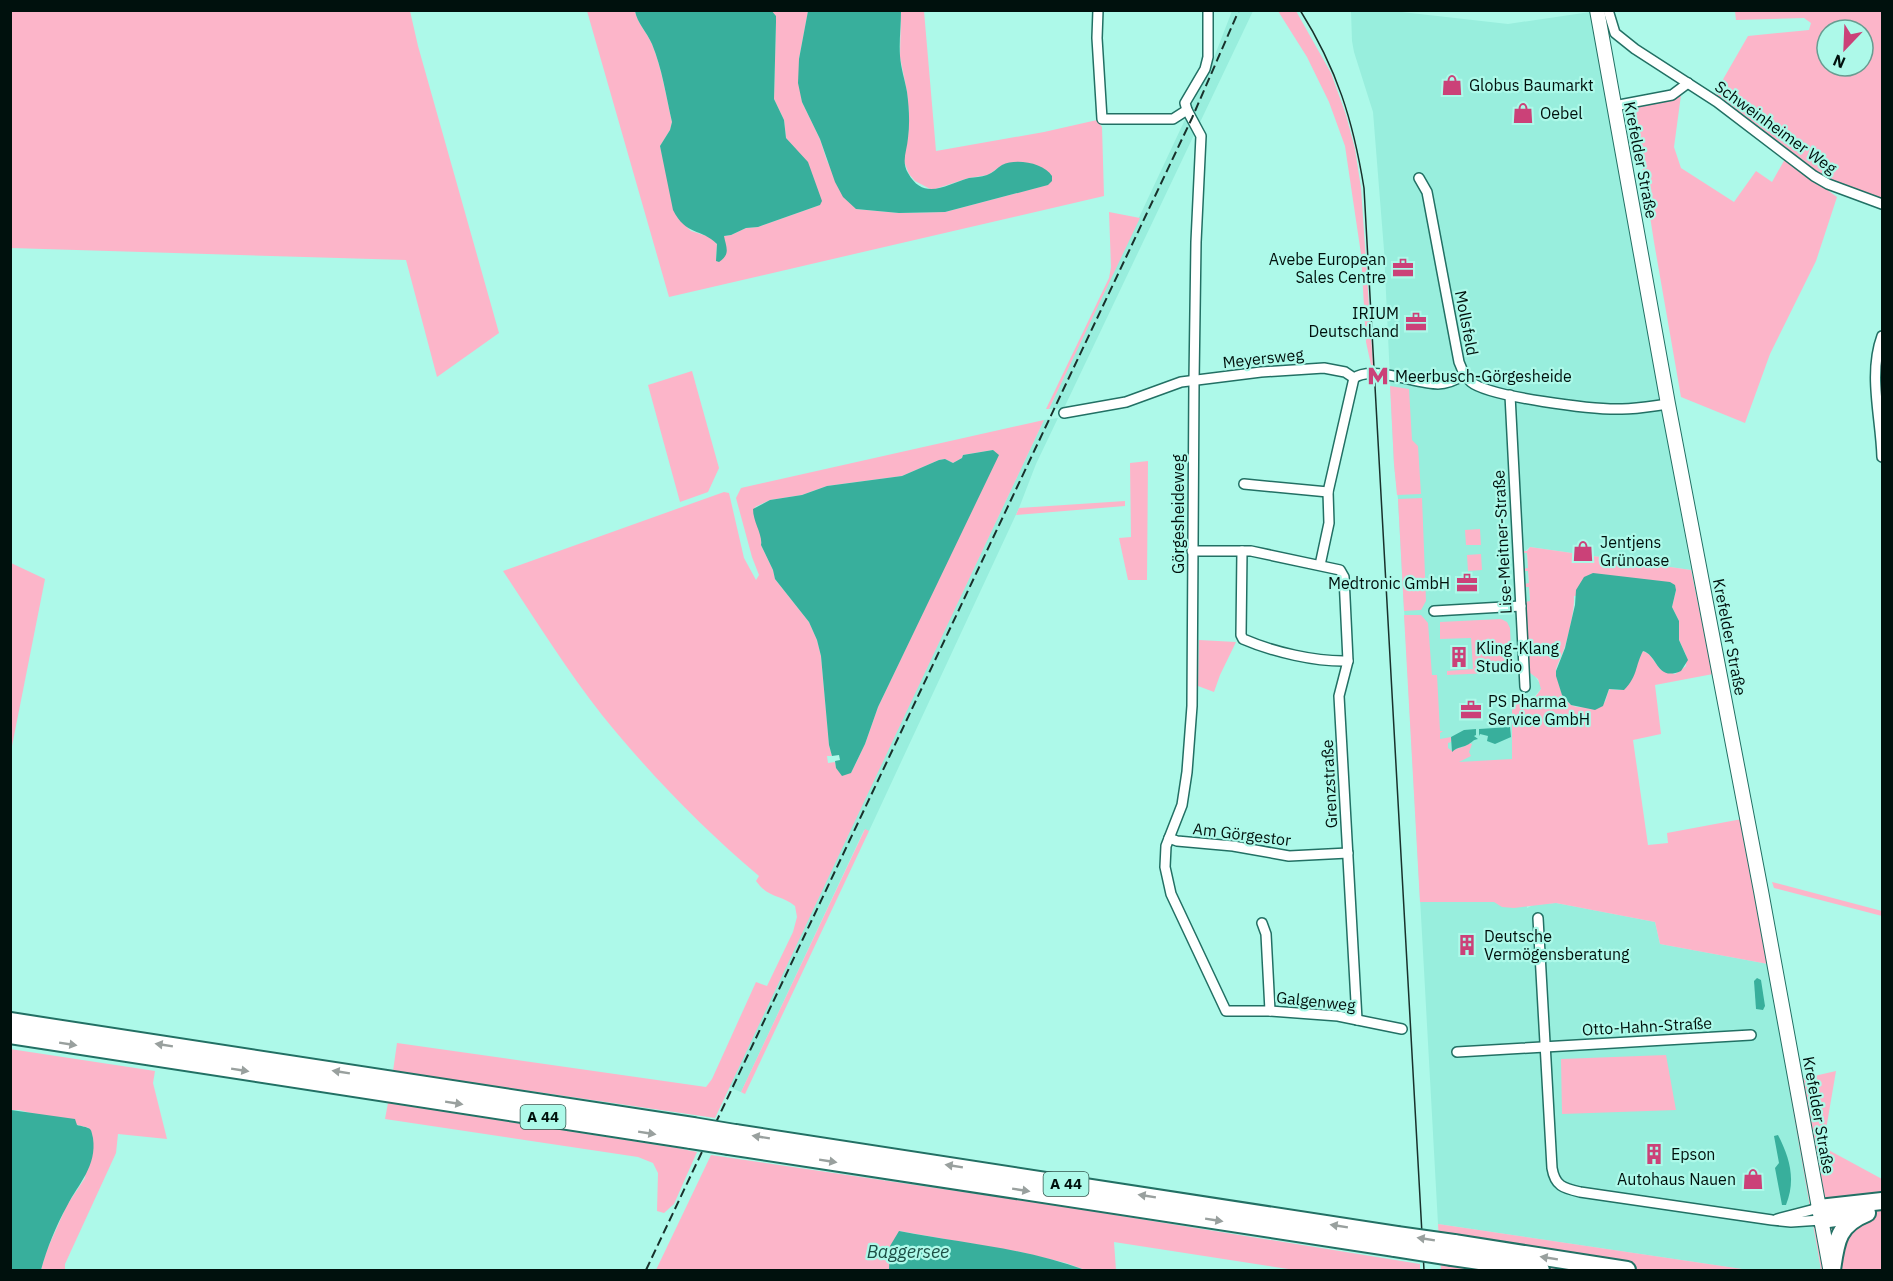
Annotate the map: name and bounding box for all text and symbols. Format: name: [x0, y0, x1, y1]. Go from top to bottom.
north arrow: [1815, 18, 1875, 78]
text: N: [1830, 50, 1848, 73]
shop icon: Globus Baumarkt: [1440, 73, 1464, 97]
place label: Globus Baumarkt: [1469, 75, 1594, 95]
street label: Schweinheimer Weg: [1711, 76, 1841, 178]
street label: Krefelder Straße: [1620, 100, 1662, 220]
shop icon: Oebel: [1511, 101, 1535, 125]
place label: Oebel: [1540, 103, 1583, 123]
place label: Avebe European Sales Centre: [1269, 249, 1386, 287]
office icon: Avebe European Sales Centre: [1391, 256, 1415, 280]
street label: Mollsfeld: [1451, 289, 1483, 357]
place label: IRIUM Deutschland: [1309, 303, 1399, 341]
office icon: IRIUM Deutschland: [1404, 310, 1428, 334]
street label: Meyersweg: [1221, 344, 1305, 372]
metro station icon: Meerbusch-Görgesheide: [1366, 364, 1390, 388]
place label: Meerbusch-Görgesheide: [1395, 366, 1572, 386]
street label: Görgesheideweg: [1168, 454, 1188, 574]
street label: Lise-Meitner-Straße: [1488, 469, 1516, 615]
place label: Jentjens Grünoase: [1600, 532, 1669, 570]
shop icon: Jentjens Grünoase: [1571, 539, 1595, 563]
office icon: Medtronic GmbH: [1455, 571, 1479, 595]
place label: Medtronic GmbH: [1328, 573, 1450, 593]
street label: Krefelder Straße: [1709, 577, 1751, 697]
place label: Kling-Klang Studio: [1476, 638, 1560, 676]
building icon: Kling-Klang Studio: [1447, 645, 1471, 669]
place label: PS Pharma Service GmbH: [1488, 691, 1590, 729]
office icon: PS Pharma Service GmbH: [1459, 698, 1483, 722]
street label: Grenzstraße: [1317, 739, 1341, 829]
street label: Am Görgestor: [1192, 818, 1292, 850]
place label: Deutsche Vermögensberatung: [1484, 926, 1630, 964]
building icon: Deutsche Vermögensberatung: [1455, 933, 1479, 957]
street label: Galgenweg: [1275, 987, 1357, 1015]
street label: Otto-Hahn-Straße: [1581, 1013, 1713, 1039]
one-way arrow: [59, 1039, 78, 1048]
one-way arrow: [154, 1040, 173, 1049]
street label: Krefelder Straße: [1799, 1055, 1839, 1175]
one-way arrow: [231, 1066, 250, 1075]
one-way arrow: [332, 1068, 351, 1077]
one-way arrow: [444, 1099, 463, 1108]
road number: A 44: [520, 1105, 566, 1129]
one-way arrow: [637, 1129, 656, 1138]
one-way arrow: [752, 1132, 771, 1141]
building icon: Epson: [1642, 1142, 1666, 1166]
place label: Epson: [1671, 1144, 1715, 1164]
one-way arrow: [819, 1156, 838, 1165]
one-way arrow: [944, 1162, 963, 1171]
shop icon: Autohaus Nauen: [1741, 1167, 1765, 1191]
place label: Autohaus Nauen: [1617, 1169, 1736, 1189]
road number: A 44: [1044, 1172, 1088, 1196]
one-way arrow: [1011, 1186, 1030, 1195]
one-way arrow: [1137, 1192, 1156, 1201]
one-way arrow: [1204, 1216, 1223, 1225]
one-way arrow: [1330, 1221, 1349, 1230]
one-way arrow: [1416, 1234, 1435, 1243]
water label: Baggersee: [867, 1240, 949, 1263]
one-way arrow: [1539, 1253, 1558, 1262]

